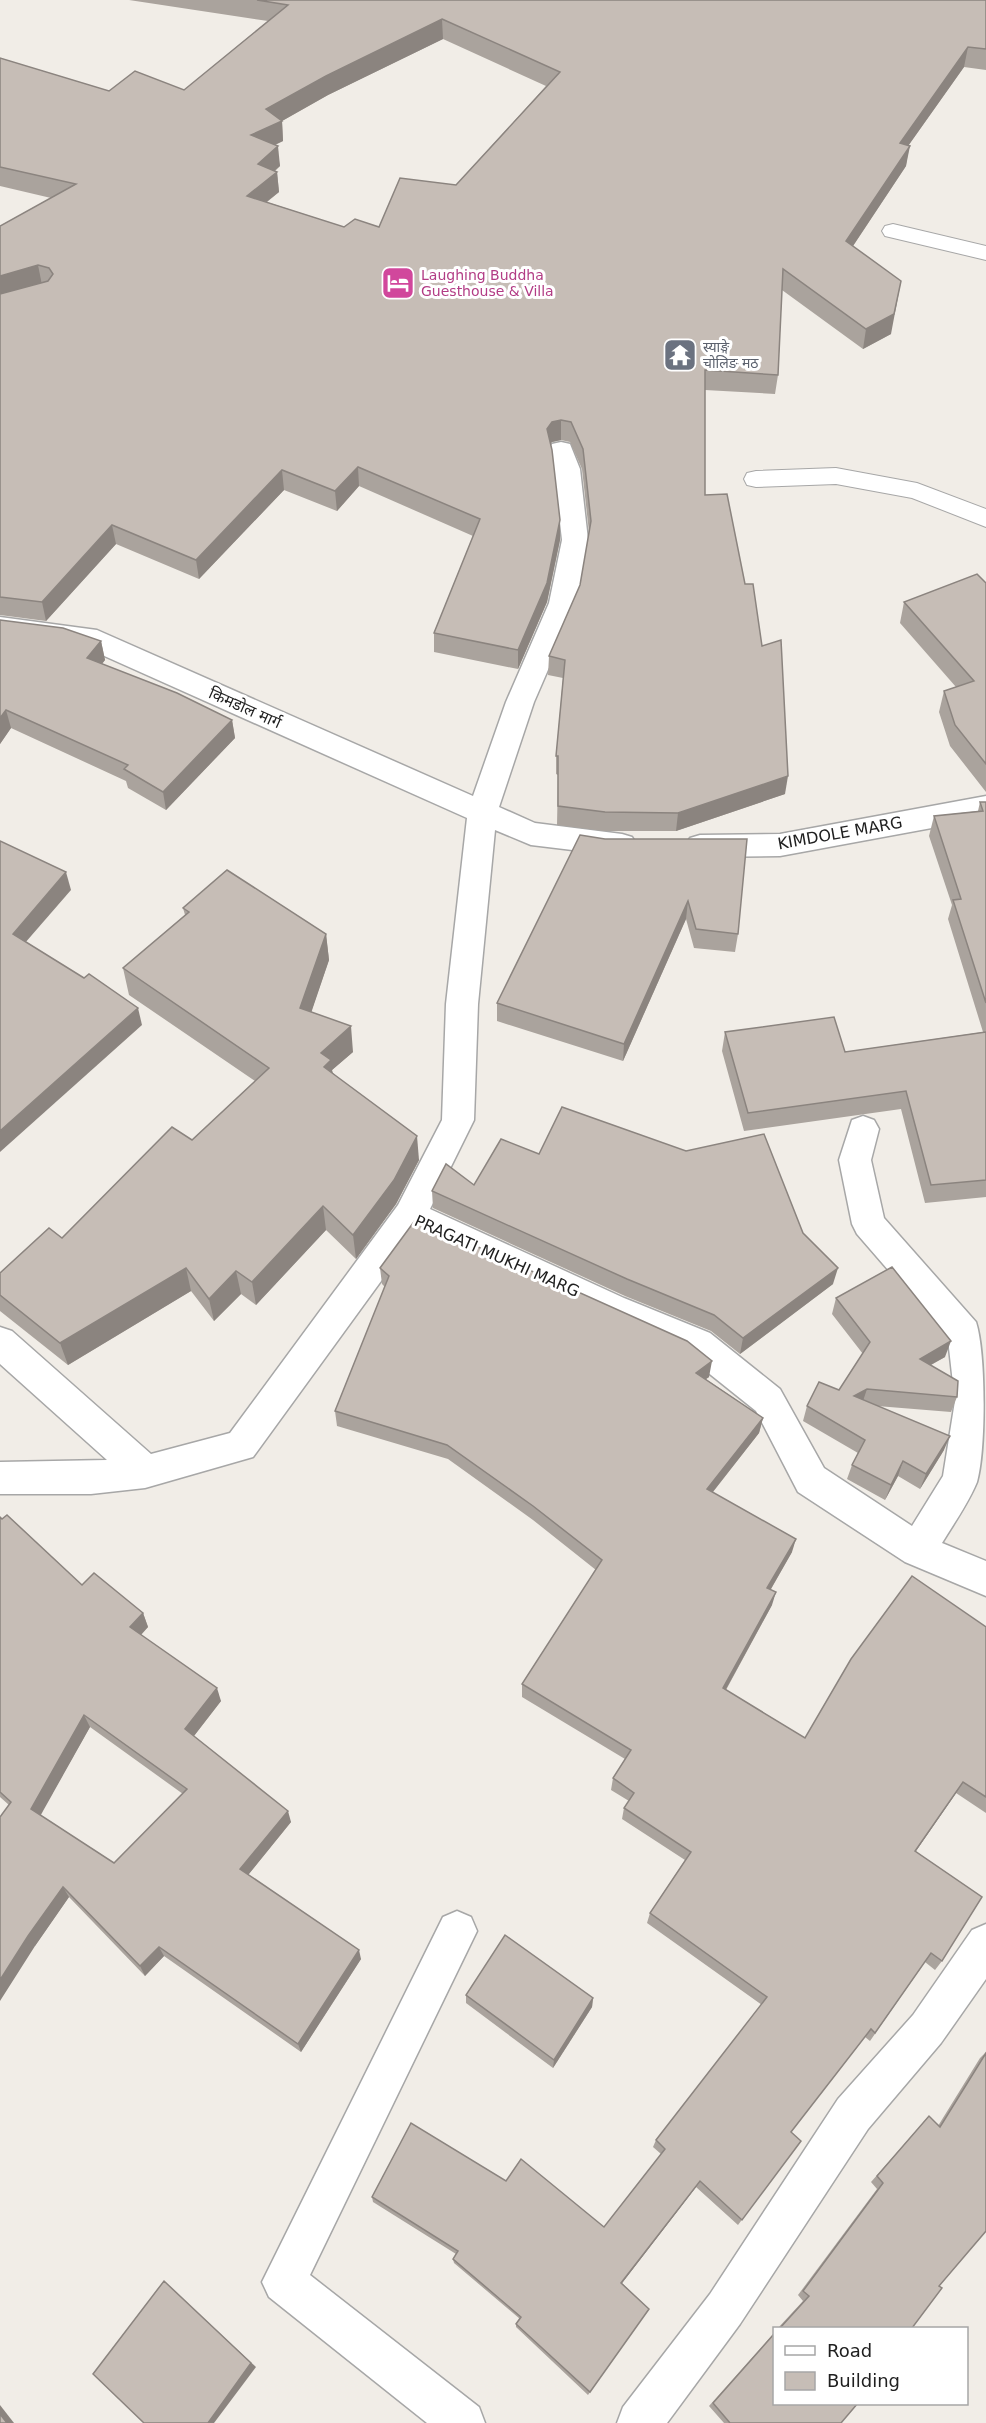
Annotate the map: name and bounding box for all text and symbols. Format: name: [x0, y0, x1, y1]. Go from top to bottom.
hotel icon: Laughing Buddha Guesthouse & Villa: [380, 265, 416, 301]
place label: Laughing Buddha Guesthouse & Villa: [421, 267, 554, 299]
temple icon: स्याङ्गे चोलिङ मठ: [662, 337, 698, 373]
place label: स्याङ्गे चोलिङ मठ: [703, 338, 759, 371]
street label: किमडोल मार्ग: [206, 684, 285, 733]
street label: KIMDOLE MARG: [776, 813, 904, 853]
street label: PRAGATI MUKHI MARG: [412, 1211, 582, 1301]
legend: [773, 2327, 968, 2405]
text: Road: [827, 2340, 872, 2361]
text: Building: [827, 2370, 900, 2391]

